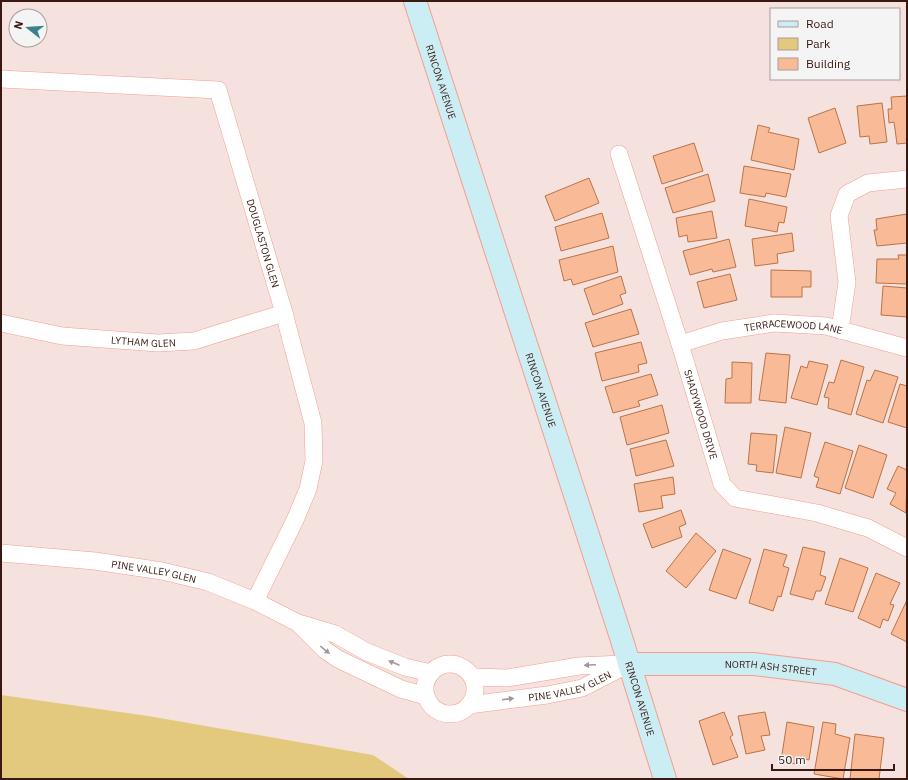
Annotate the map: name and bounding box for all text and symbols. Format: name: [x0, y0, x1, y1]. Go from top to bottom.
north arrow: [8, 8, 48, 48]
legend: [770, 8, 900, 80]
text: Road: [806, 16, 834, 31]
text: N: [11, 19, 26, 31]
text: Park: [806, 36, 831, 51]
street label: RINCON AVENUE: [423, 43, 459, 121]
text: Building: [806, 56, 851, 71]
street label: DOUGLASTON GLEN: [244, 197, 283, 289]
street label: TERRACEWOOD LANE: [743, 316, 844, 337]
street label: LYTHAM GLEN: [111, 333, 176, 349]
street label: RINCON AVENUE: [523, 351, 559, 429]
street label: SHADYWOOD DRIVE: [682, 368, 721, 461]
street label: PINE VALLEY GLEN: [110, 557, 198, 585]
one-way arrow: [320, 645, 331, 654]
street label: NORTH ASH STREET: [725, 657, 818, 678]
one-way arrow: [388, 660, 399, 666]
street label: RINCON AVENUE: [622, 660, 658, 738]
one-way arrow: [584, 662, 596, 669]
street label: PINE VALLEY GLEN: [528, 668, 613, 704]
one-way arrow: [502, 696, 514, 703]
scale bar: [772, 746, 894, 772]
text: 50 m: [778, 752, 806, 767]

